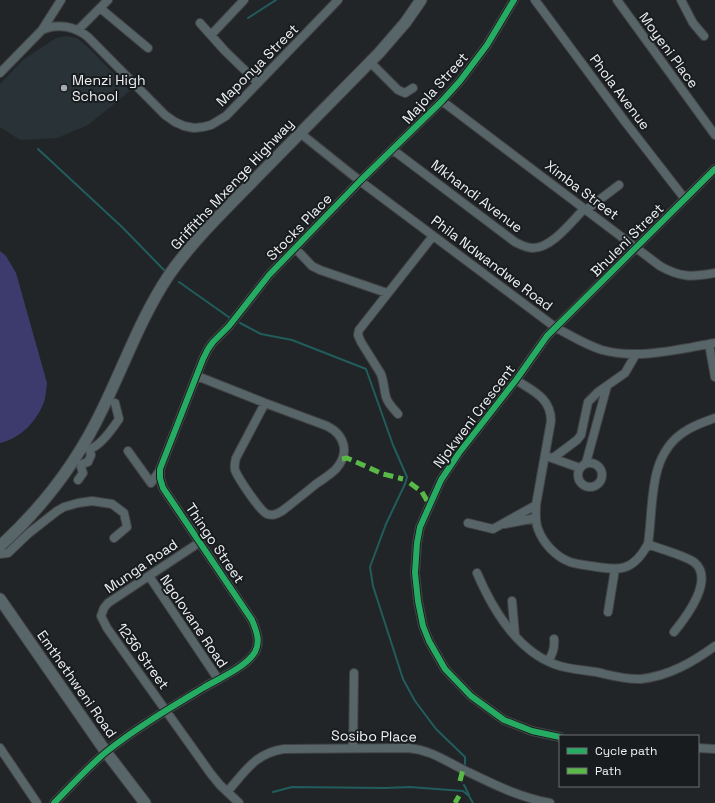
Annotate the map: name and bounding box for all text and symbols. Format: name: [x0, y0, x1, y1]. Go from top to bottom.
street label: Moyeni Place: [635, 8, 703, 92]
street label: Maponya Street: [212, 20, 302, 110]
street label: Majola Street: [398, 48, 472, 128]
street label: Phola Avenue: [586, 51, 654, 133]
place label: Menzi High School: [72, 71, 146, 105]
marker: Menzi High School: [59, 83, 69, 93]
street label: Griffiths Mxenge Highway: [166, 115, 298, 253]
street label: Mkhandi Avenue: [428, 156, 526, 236]
street label: Ximba Street: [541, 156, 623, 224]
street label: Stocks Place: [262, 190, 336, 264]
street label: Bhuleni Street: [587, 200, 667, 280]
street label: Phila Ndwandwe Road: [428, 211, 556, 315]
street label: Njokweni Crescent: [429, 361, 519, 471]
street label: Thingo Street: [182, 499, 248, 587]
street label: Munga Road: [101, 535, 181, 597]
street label: Ngolovane Road: [156, 571, 232, 671]
street label: 1236 Street: [113, 619, 173, 693]
street label: Emthethweni Road: [33, 627, 121, 741]
street label: Sosibo Place: [331, 726, 417, 746]
legend: [559, 735, 699, 787]
text: Cycle path: [595, 743, 657, 759]
text: Path: [595, 763, 621, 779]

